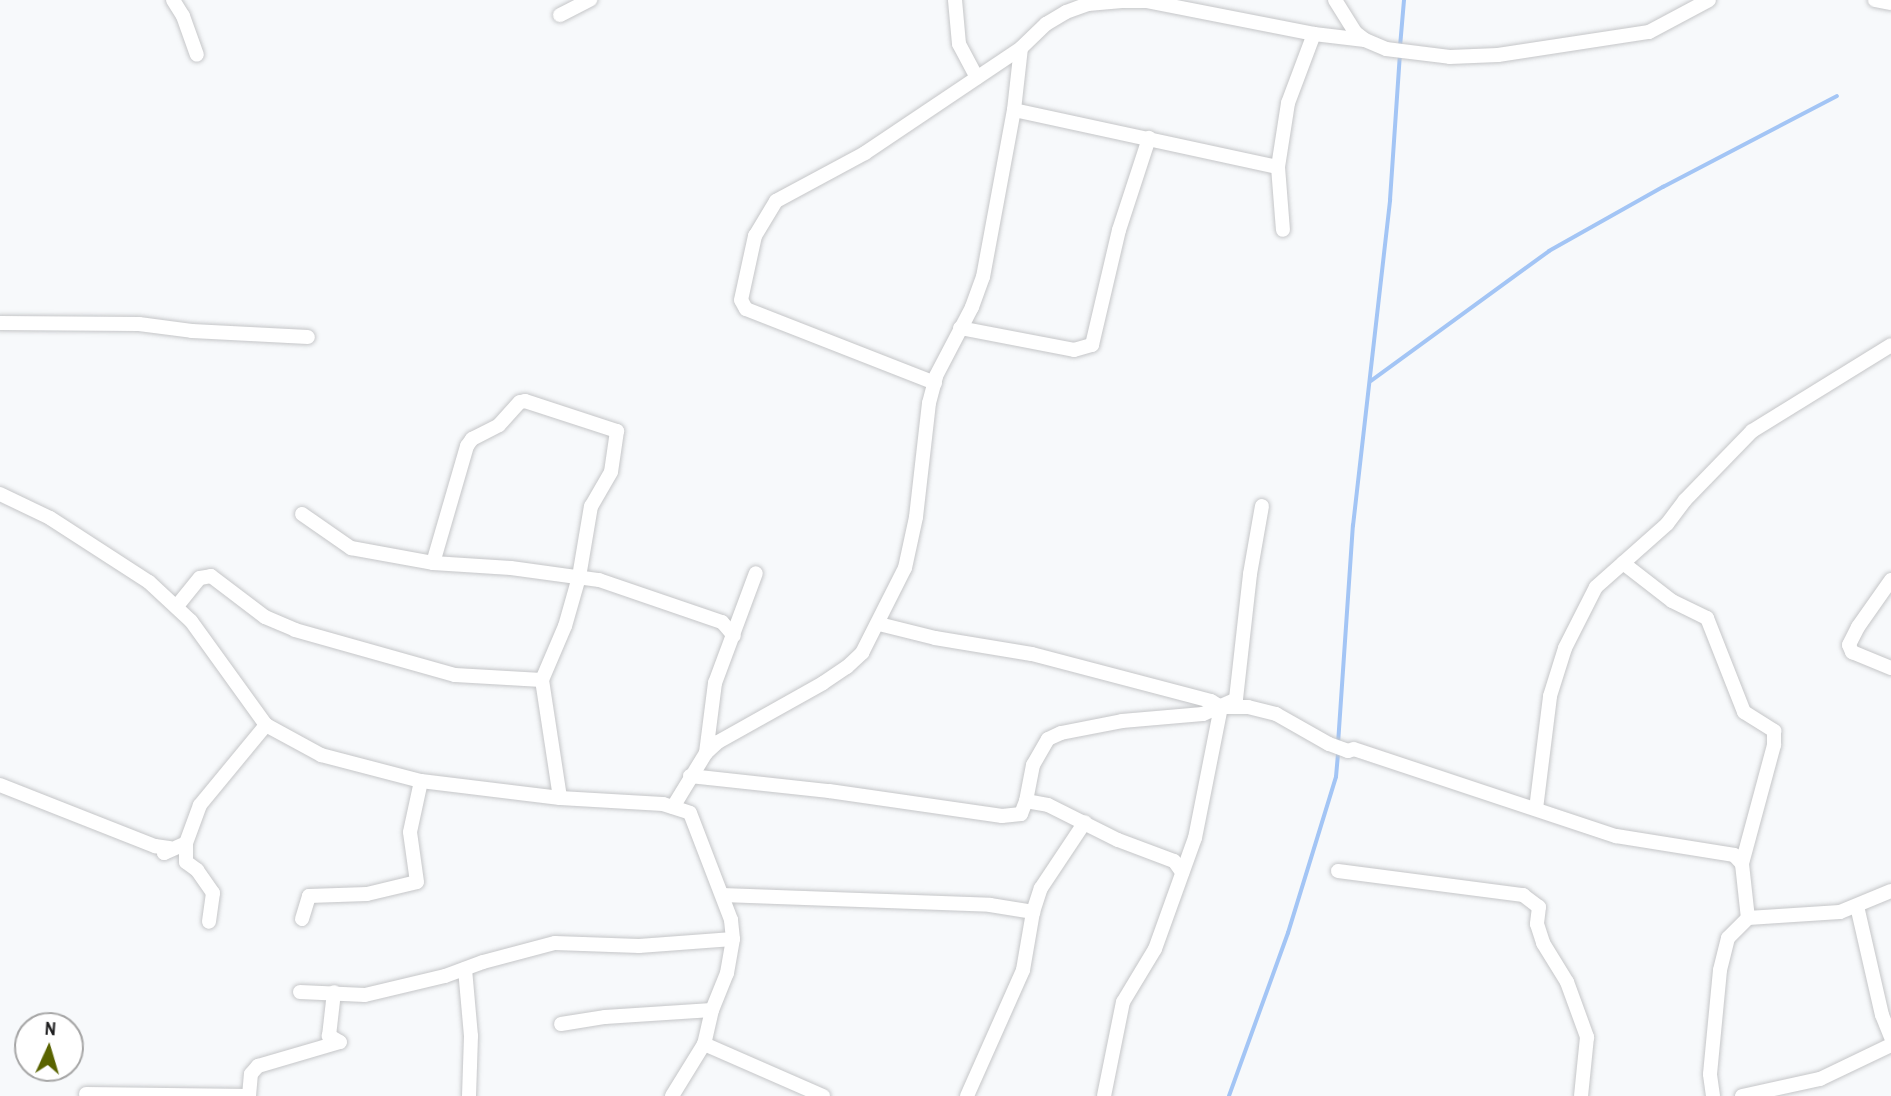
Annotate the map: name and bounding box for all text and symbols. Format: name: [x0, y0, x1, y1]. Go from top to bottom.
north arrow: [14, 1012, 84, 1082]
text: N: [44, 1015, 57, 1041]

